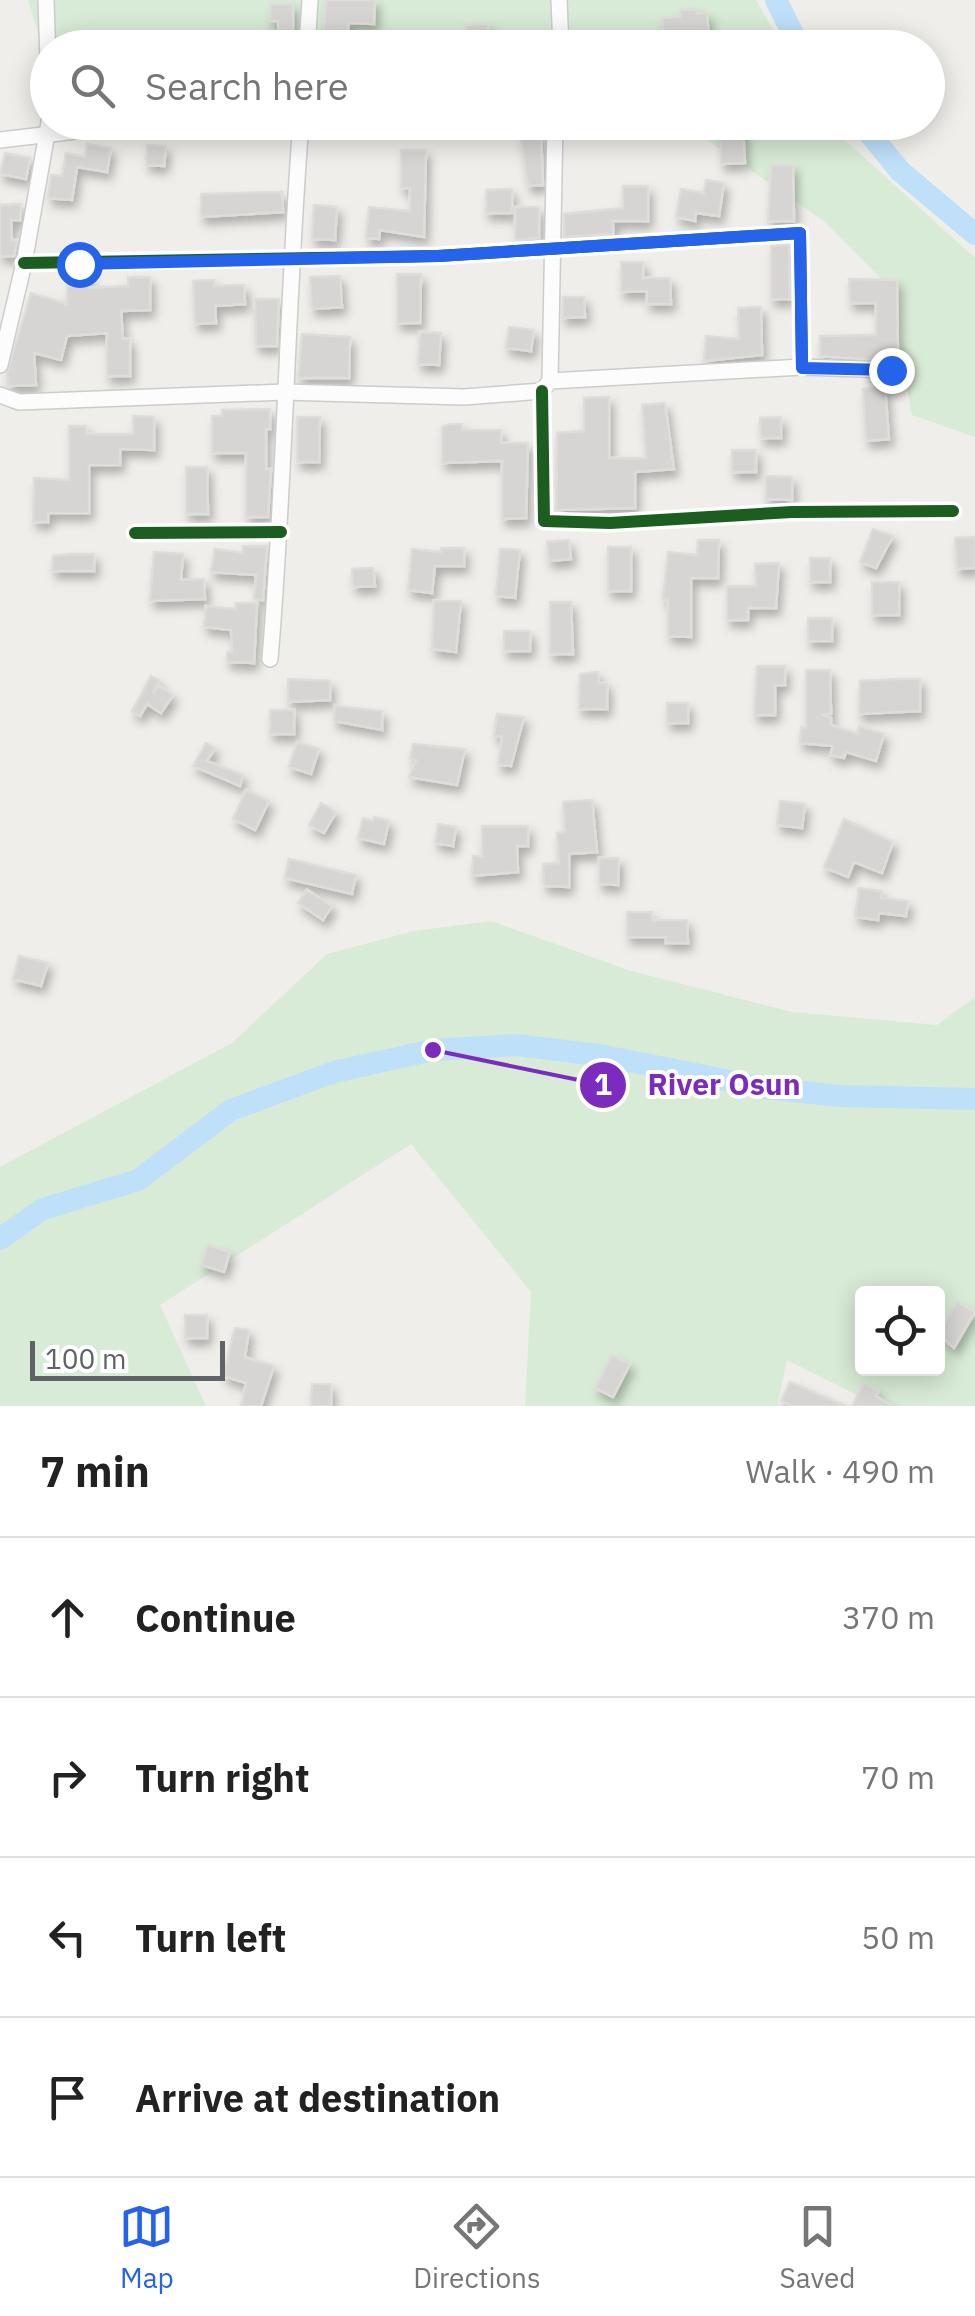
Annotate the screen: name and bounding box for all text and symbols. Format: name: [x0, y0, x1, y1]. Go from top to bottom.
search box: [30, 30, 945, 140]
icon: search: [65, 58, 120, 113]
text: Search here: [145, 61, 349, 110]
route start: [57, 242, 103, 288]
route end: [869, 348, 915, 394]
callout: River Osun: [578, 1055, 821, 1115]
text: 1: [594, 1064, 612, 1103]
text: River Osun: [647, 1064, 801, 1103]
map controls: [855, 1286, 945, 1376]
button: locate: [855, 1286, 945, 1376]
scale bar: [30, 1336, 225, 1380]
text: 100 m: [45, 1340, 126, 1377]
text: 7 min: [40, 1444, 150, 1499]
text: Walk · 490 m: [746, 1450, 935, 1492]
icon: ahead: [40, 1590, 95, 1645]
text: Continue: [135, 1593, 296, 1642]
text: 370 m: [842, 1596, 935, 1638]
icon: right: [40, 1750, 95, 1805]
text: Turn right: [135, 1753, 310, 1802]
text: 70 m: [861, 1756, 935, 1798]
icon: left: [40, 1910, 95, 1965]
text: Turn left: [135, 1913, 286, 1962]
text: 50 m: [861, 1916, 935, 1958]
icon: arrive: [40, 2070, 95, 2125]
text: Arrive at destination: [135, 2073, 500, 2122]
tab: Map: [119, 2199, 174, 2296]
tab: Directions: [413, 2199, 541, 2296]
tab: Saved: [779, 2199, 856, 2296]

